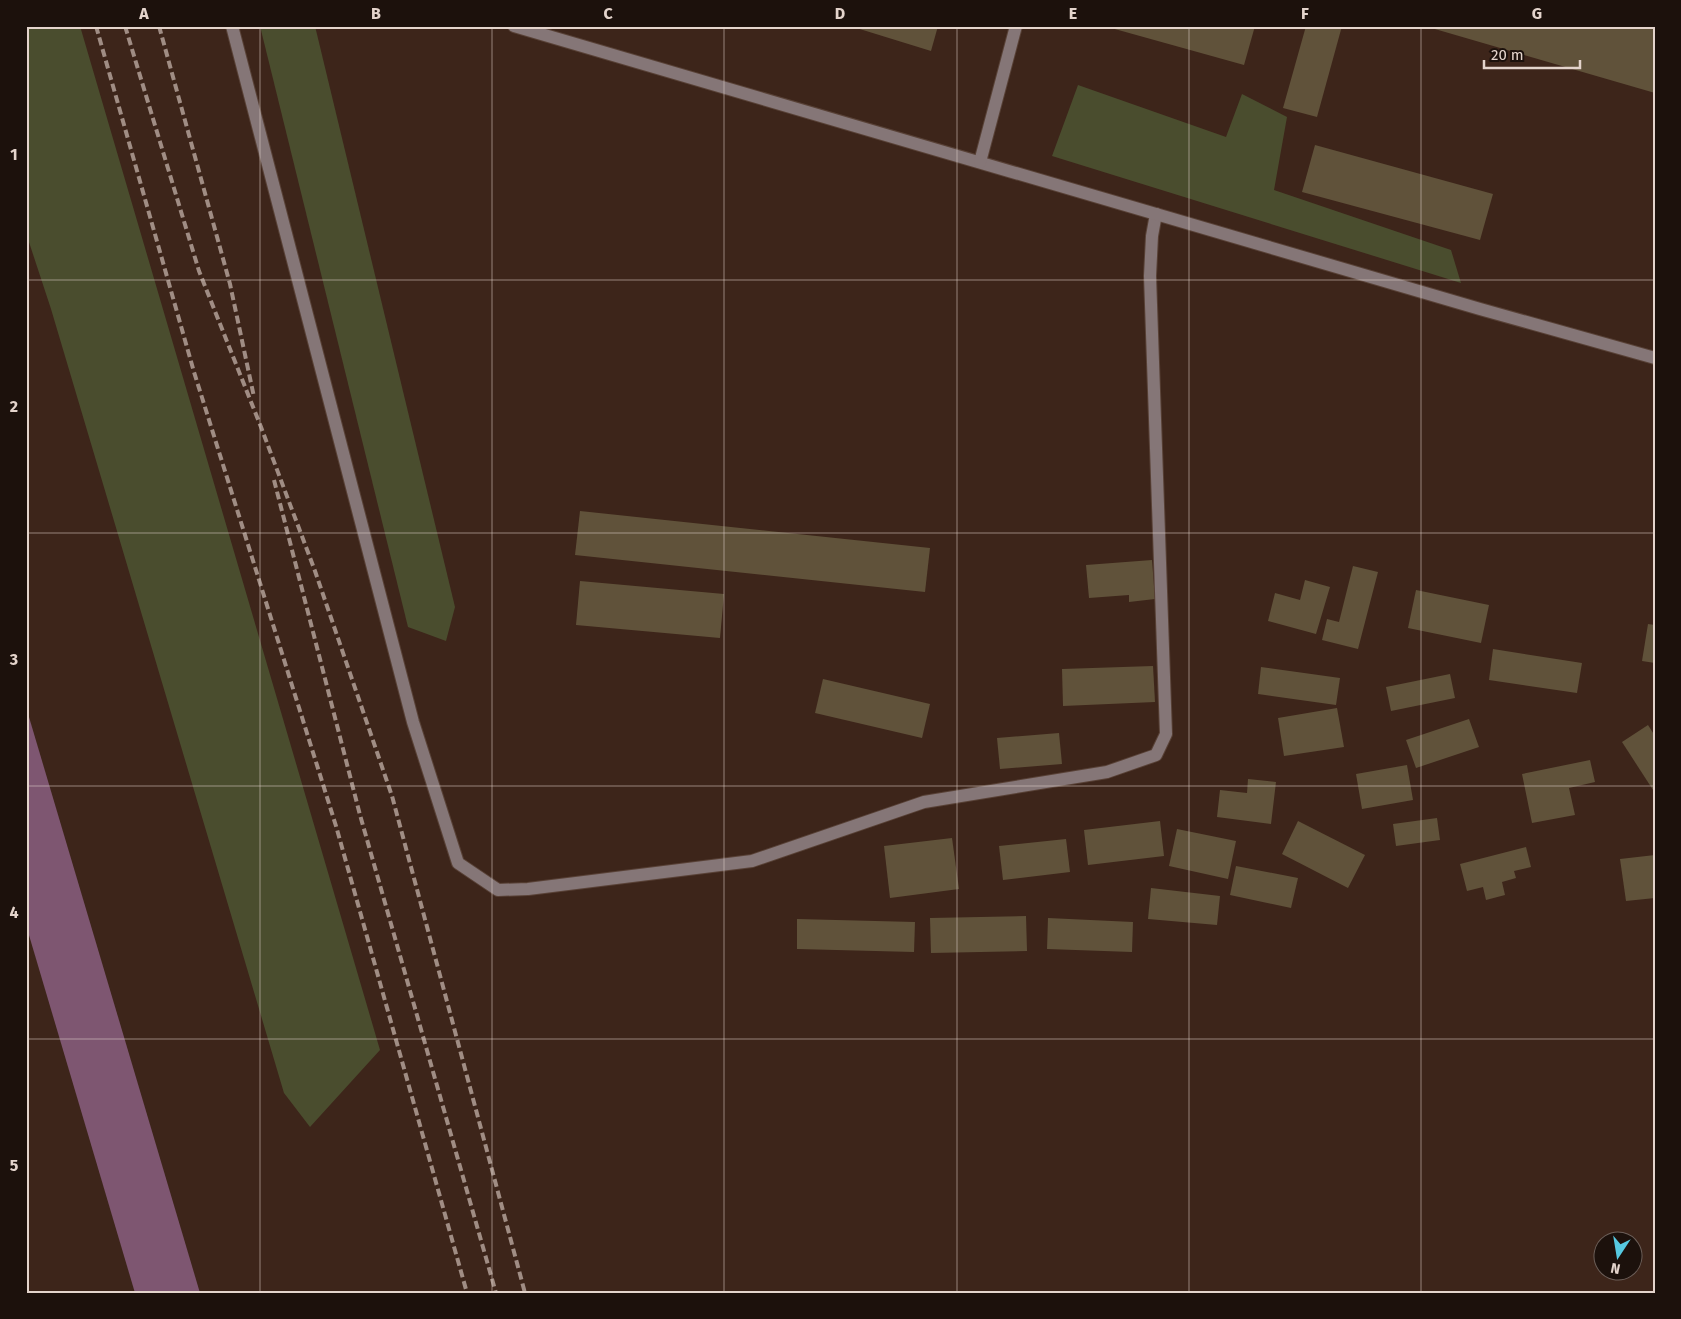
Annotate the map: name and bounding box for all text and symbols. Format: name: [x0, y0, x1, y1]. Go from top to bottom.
text: A: [138, 4, 149, 23]
text: B: [371, 4, 381, 23]
text: C: [603, 4, 613, 23]
text: D: [835, 4, 845, 23]
text: E: [1069, 4, 1077, 23]
text: F: [1301, 4, 1309, 23]
text: G: [1532, 4, 1542, 23]
scale bar: [1484, 38, 1580, 70]
text: 20 m: [1491, 46, 1524, 64]
text: 1: [10, 145, 18, 164]
text: 2: [10, 397, 18, 416]
text: 3: [9, 650, 18, 669]
text: 4: [9, 903, 19, 922]
text: 5: [10, 1156, 19, 1175]
north arrow: [1594, 1232, 1644, 1282]
text: N: [1609, 1259, 1622, 1278]

